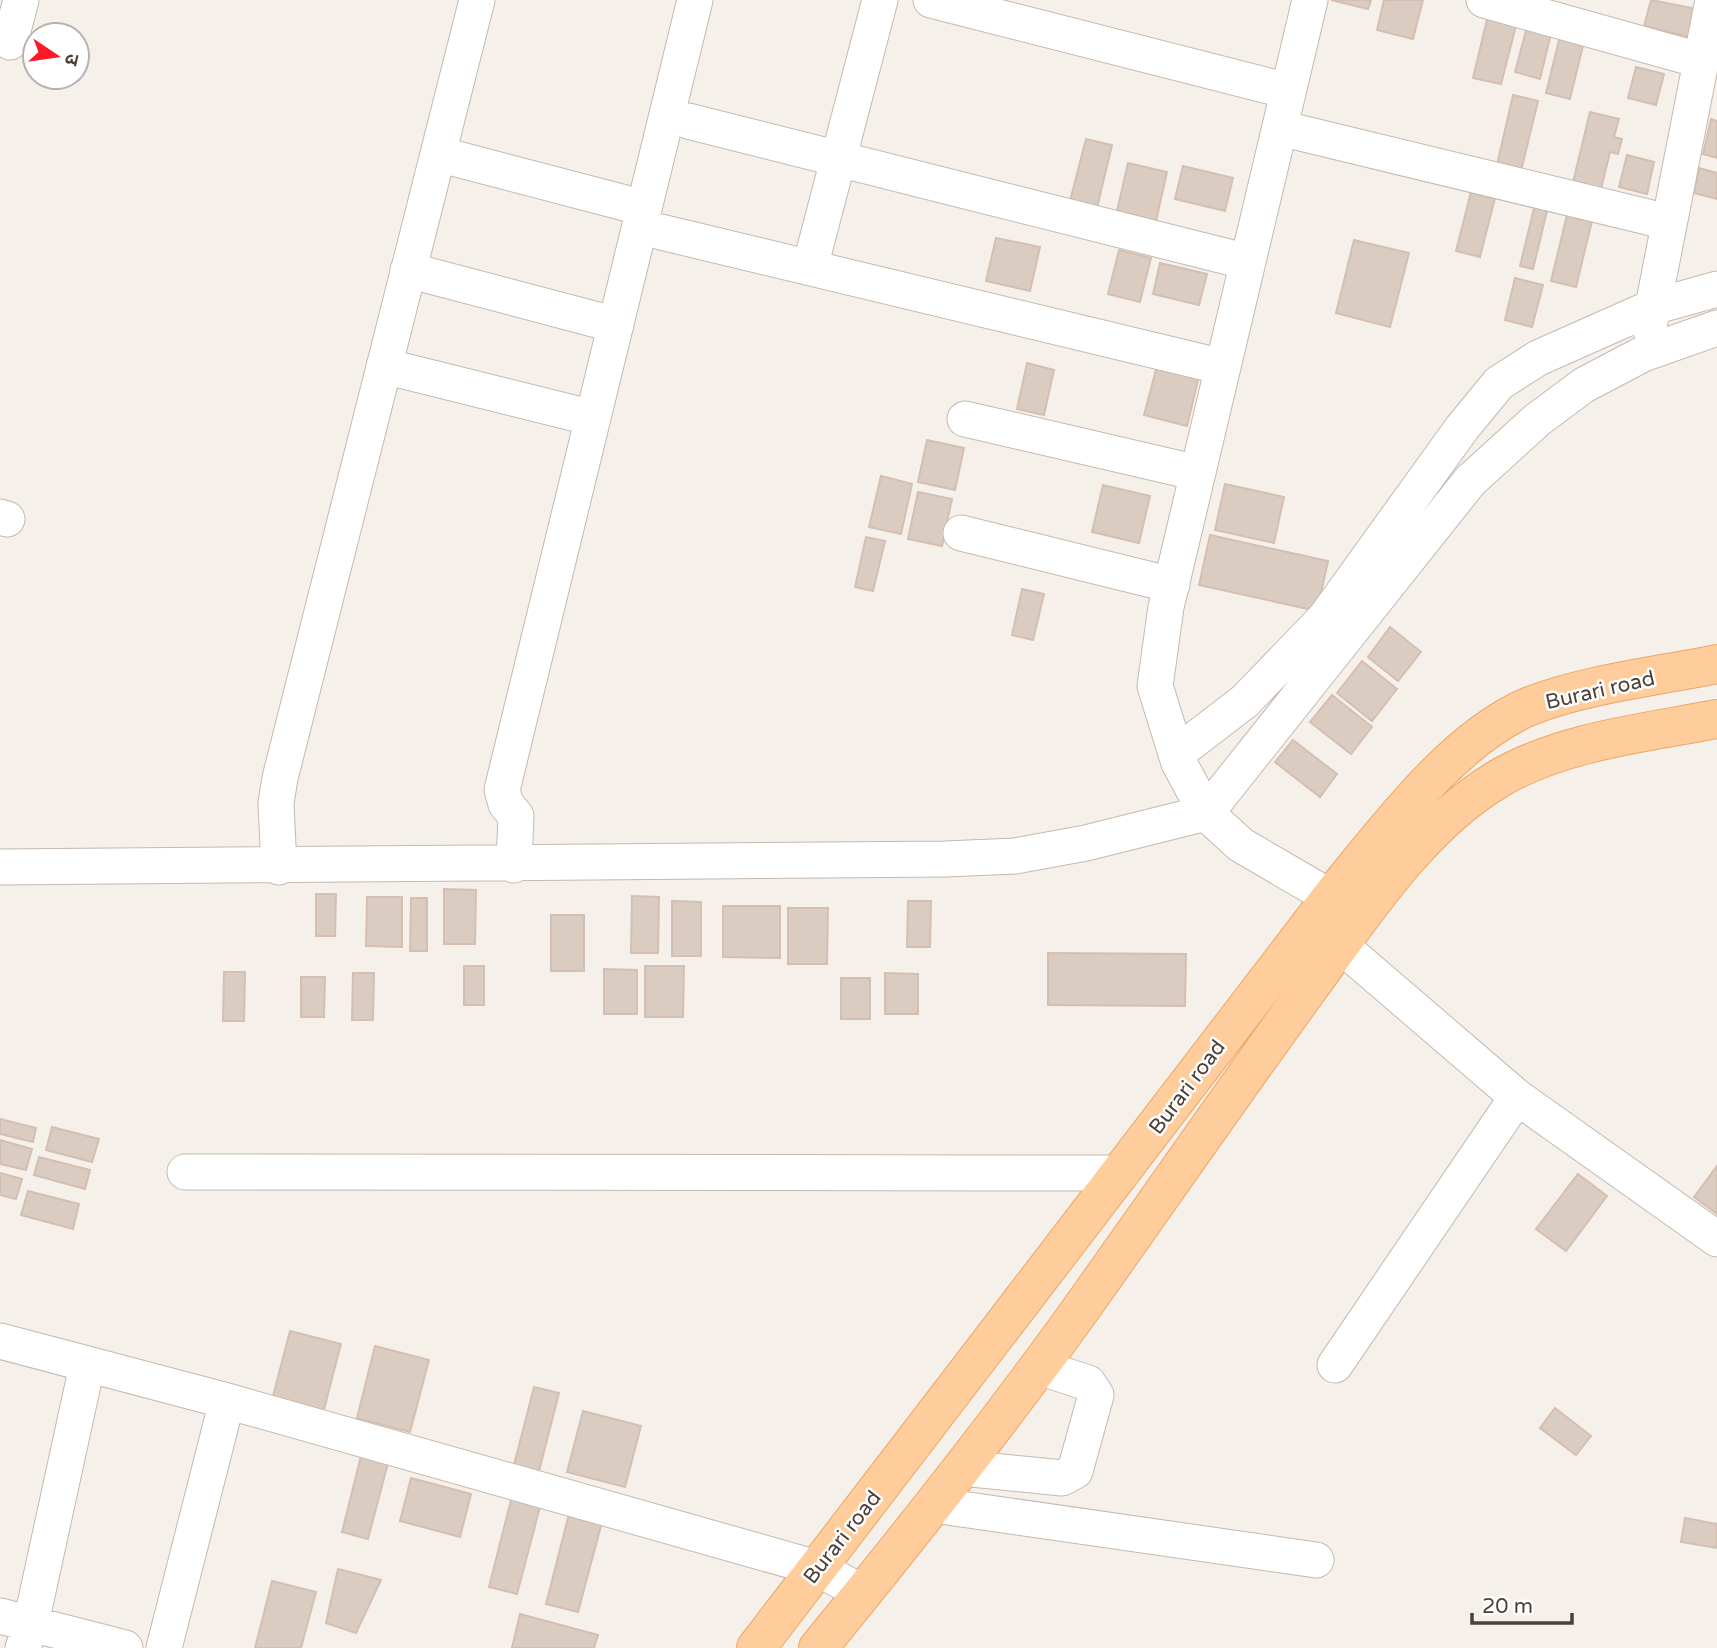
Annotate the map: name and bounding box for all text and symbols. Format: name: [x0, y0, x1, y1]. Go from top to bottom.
north arrow: [21, 21, 91, 91]
text: उ: [59, 52, 84, 68]
street label: Burari road: [1543, 666, 1657, 715]
street label: Burari road: [1144, 1035, 1231, 1139]
street label: Burari road: [798, 1486, 887, 1589]
scale bar: [1472, 1582, 1572, 1626]
text: 20 m: [1482, 1594, 1533, 1619]

